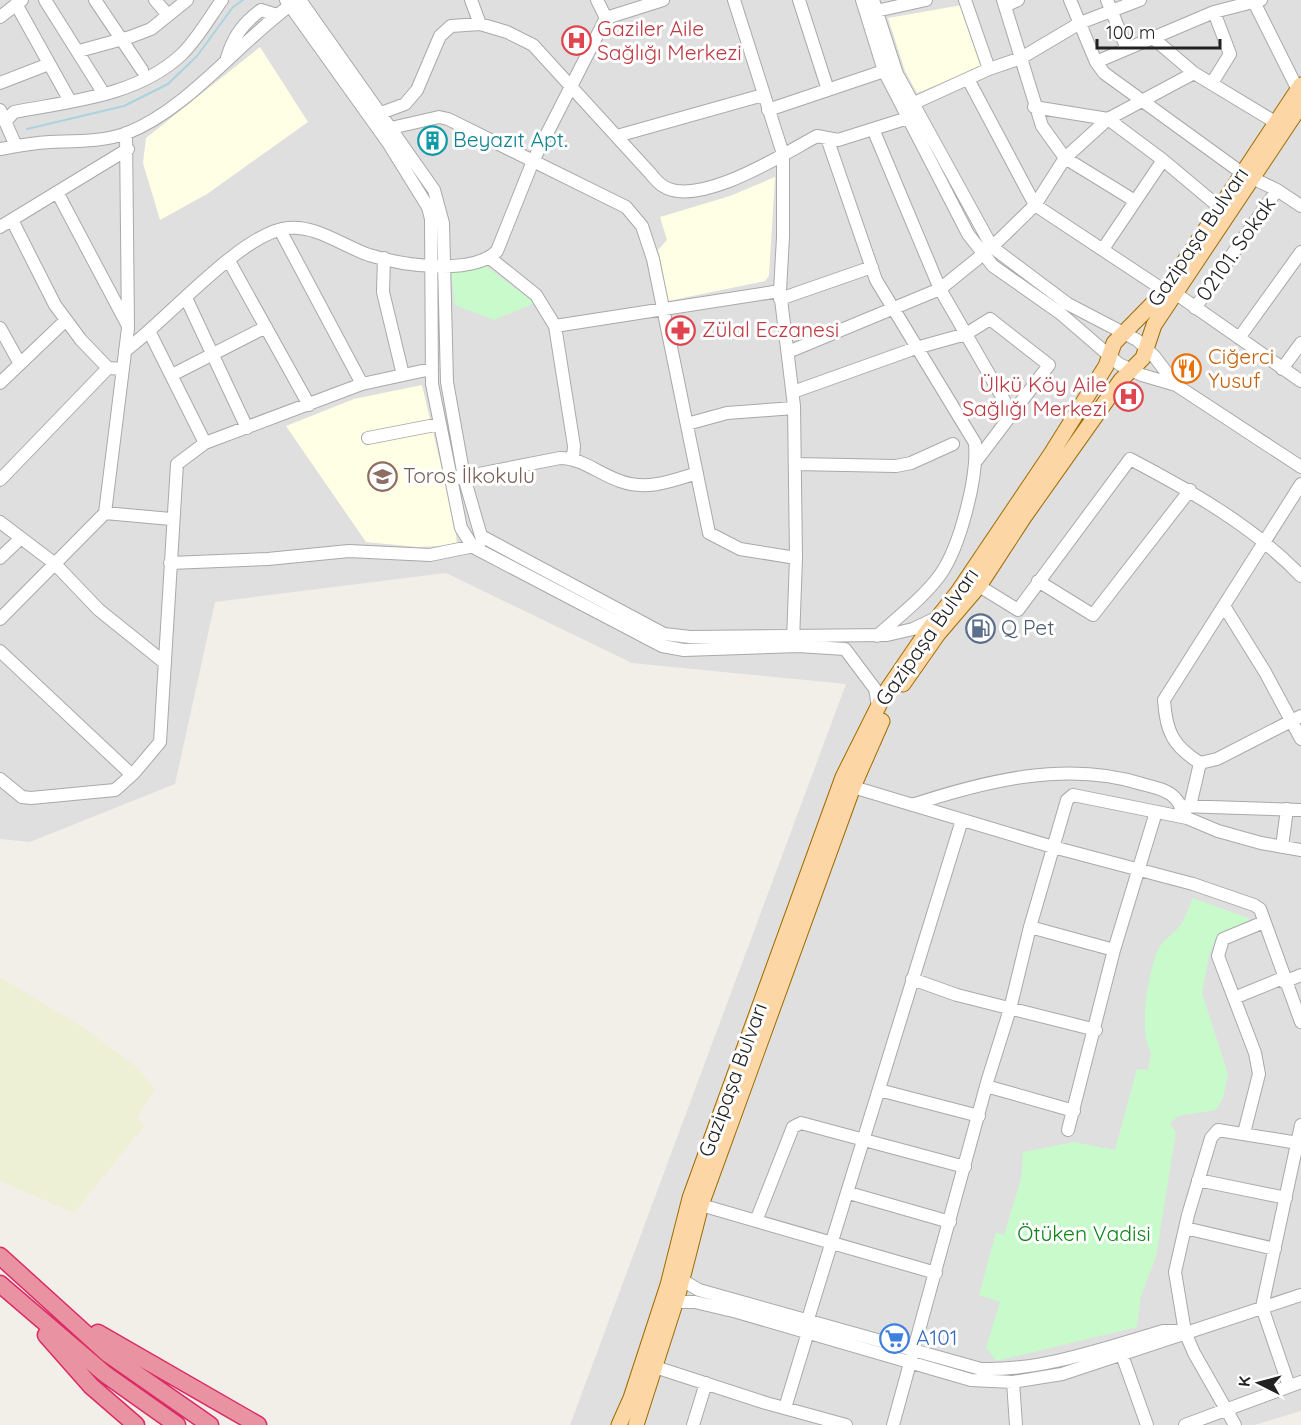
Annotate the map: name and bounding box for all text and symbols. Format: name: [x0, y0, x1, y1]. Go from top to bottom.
scale bar: [1097, 12, 1220, 50]
place label: Gaziler Aile Sağlığı Merkezi: [597, 15, 742, 65]
text: 100 m: [1106, 21, 1155, 44]
hospital icon: Gaziler Aile Sağlığı Merkezi: [560, 25, 592, 57]
building icon: Beyazıt Apt.: [416, 124, 448, 156]
place label: Beyazıt Apt.: [453, 126, 568, 152]
street label: Gazipaşa Bulvarı: [1141, 162, 1253, 311]
street label: 02101. Sokak: [1190, 191, 1281, 306]
pharmacy icon: Zülal Eczanesi: [665, 314, 697, 346]
place label: Zülal Eczanesi: [702, 316, 839, 342]
place label: Ciğerci Yusuf: [1208, 343, 1274, 393]
restaurant icon: Ciğerci Yusuf: [1171, 353, 1203, 385]
place label: Ülkü Köy Aile Sağlığı Merkezi: [962, 371, 1107, 421]
hospital icon: Ülkü Köy Aile Sağlığı Merkezi: [1112, 381, 1144, 413]
school or university icon: Toros İlkokulu: [366, 460, 398, 492]
place label: Toros İlkokulu: [403, 462, 535, 488]
street label: Gazipaşa Bulvarı: [869, 563, 983, 710]
fuel station icon: Q Pet: [964, 612, 996, 644]
place label: Q Pet: [1001, 614, 1054, 640]
street label: Gazipaşa Bulvarı: [692, 999, 772, 1160]
park label: Ötüken Vadisi: [1017, 1220, 1151, 1246]
supermarket icon: A101: [879, 1322, 911, 1354]
place label: A101: [916, 1324, 958, 1350]
north arrow: [1229, 1353, 1289, 1413]
text: K: [1234, 1375, 1255, 1388]

